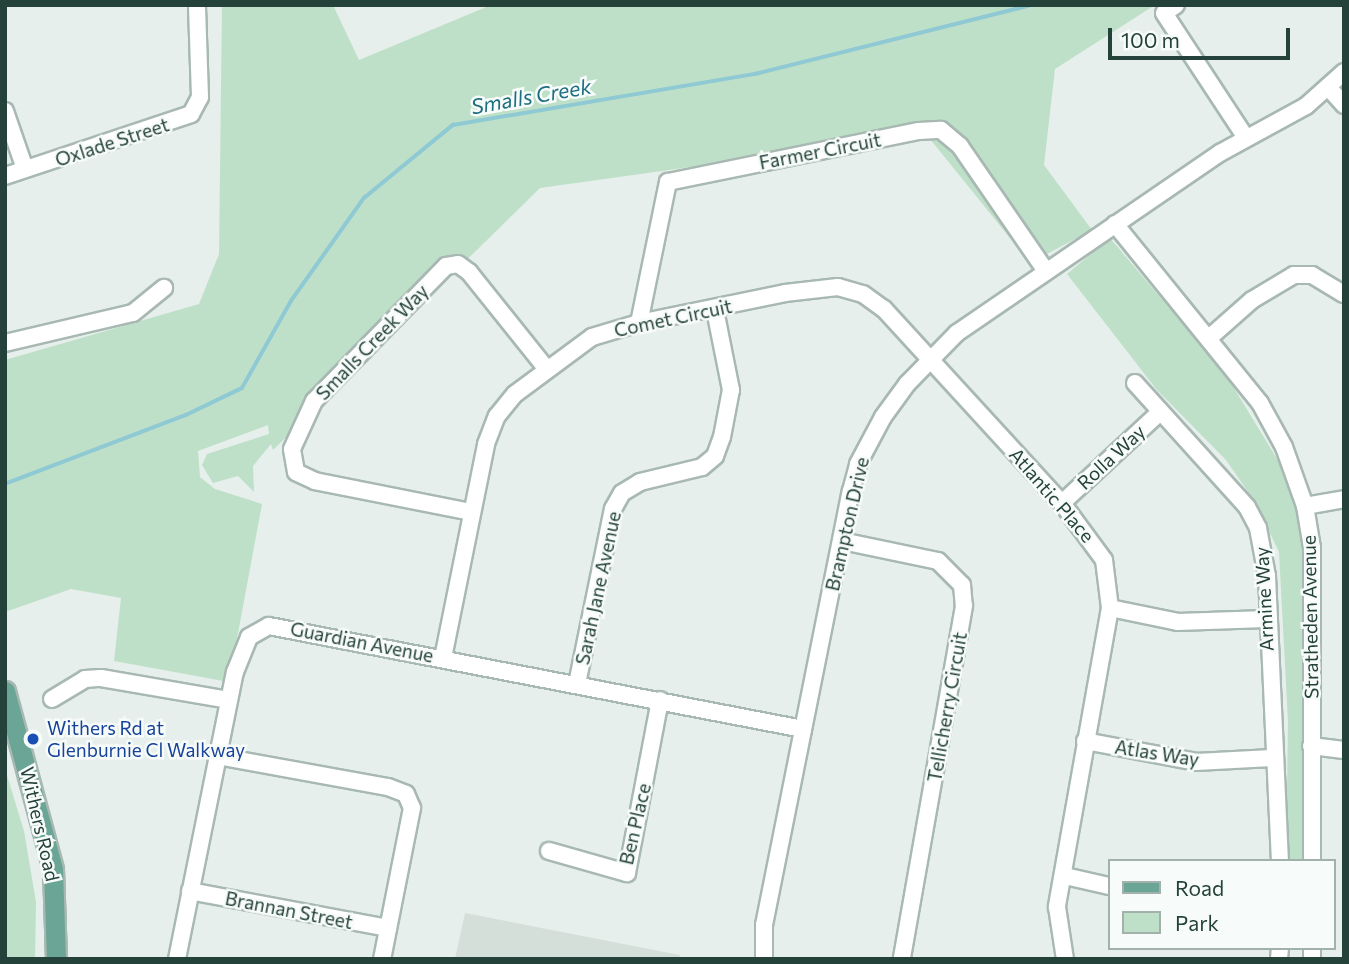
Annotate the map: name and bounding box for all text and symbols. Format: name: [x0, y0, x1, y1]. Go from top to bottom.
scale bar: [1111, 14, 1293, 58]
text: 100 m: [1121, 27, 1180, 52]
water label: Smalls Creek: [469, 73, 593, 119]
street label: Oxlade Street: [52, 113, 172, 171]
street label: Farmer Circuit: [757, 128, 883, 174]
street label: Smalls Creek Way: [311, 279, 433, 405]
street label: Comet Circuit: [612, 294, 734, 342]
street label: Rolla Way: [1072, 420, 1150, 494]
street label: Atlantic Place: [1005, 443, 1099, 547]
street label: Brampton Drive: [821, 455, 873, 593]
street label: Sarah Jane Avenue: [571, 509, 625, 667]
street label: Stratheden Avenue: [1297, 535, 1323, 699]
street label: Armine Way: [1250, 546, 1278, 652]
street label: Guardian Avenue: [288, 617, 436, 667]
street label: Tellicherry Circuit: [923, 630, 971, 784]
place label: Withers Rd at Glenburnie Cl Walkway: [47, 717, 245, 761]
marker: Withers Rd at Glenburnie Cl Walkway: [25, 731, 41, 747]
street label: Atlas Way: [1113, 735, 1201, 771]
street label: Withers Road: [16, 764, 64, 884]
street label: Ben Place: [615, 781, 655, 867]
legend: [1108, 859, 1335, 950]
text: Road: [1175, 875, 1224, 900]
street label: Brannan Street: [223, 886, 355, 934]
text: Park: [1175, 910, 1219, 935]

